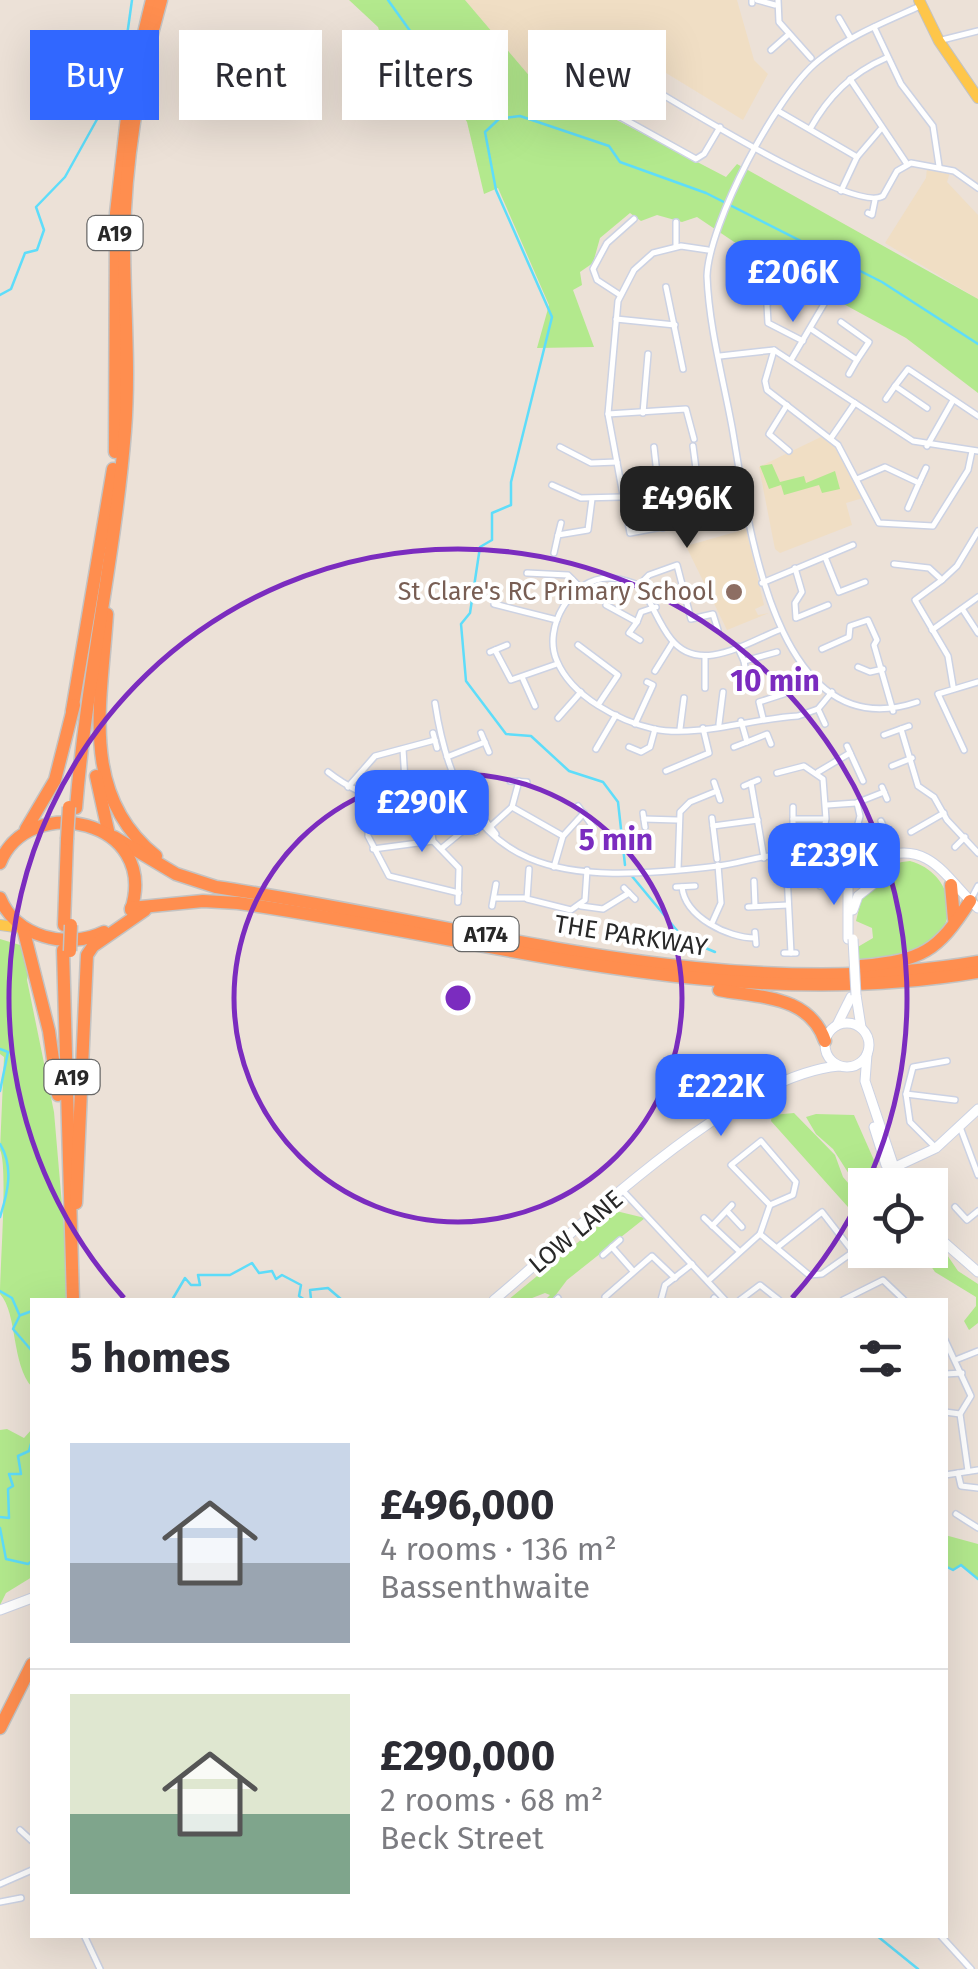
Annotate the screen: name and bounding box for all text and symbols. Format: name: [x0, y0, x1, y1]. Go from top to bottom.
chip: Buy: [30, 30, 159, 120]
chip: Rent: [179, 30, 322, 120]
chip: Filters: [342, 30, 508, 120]
chip: New: [528, 30, 666, 120]
road number: A19: [88, 216, 142, 250]
pin: £206K: [723, 240, 863, 325]
text: £206K: [748, 253, 838, 291]
pin: £496K: [617, 466, 757, 551]
text: £496K: [642, 479, 732, 517]
place label: St Clare's RC Primary School: [398, 577, 714, 607]
marker: St Clare's RC Primary School: [723, 581, 745, 603]
text: 10 min: [730, 663, 820, 699]
pin: £290K: [352, 770, 492, 855]
text: £290K: [377, 783, 467, 821]
text: 5 min: [579, 822, 653, 858]
pin: £239K: [764, 823, 904, 908]
text: £239K: [790, 836, 878, 874]
street label: THE PARKWAY: [552, 909, 710, 963]
road number: A174: [454, 917, 518, 951]
centre of rings: [440, 980, 476, 1016]
pin: £222K: [651, 1054, 791, 1139]
road number: A19: [44, 1060, 100, 1094]
text: £222K: [677, 1067, 765, 1105]
map controls: [848, 1168, 948, 1268]
button: locate: [848, 1168, 948, 1268]
street label: LOW LANE: [523, 1184, 629, 1280]
icon: filters: [853, 1331, 908, 1386]
text: 5 homes: [70, 1333, 230, 1383]
text: £496,000: [380, 1480, 555, 1530]
icon: home: [150, 1483, 270, 1603]
text: 4 rooms · 136 m²: [380, 1530, 617, 1568]
text: Bassenthwaite: [380, 1568, 590, 1606]
text: £290,000: [380, 1731, 555, 1781]
icon: home: [150, 1734, 270, 1854]
text: 2 rooms · 68 m²: [380, 1781, 603, 1819]
text: Beck Street: [380, 1819, 544, 1857]

